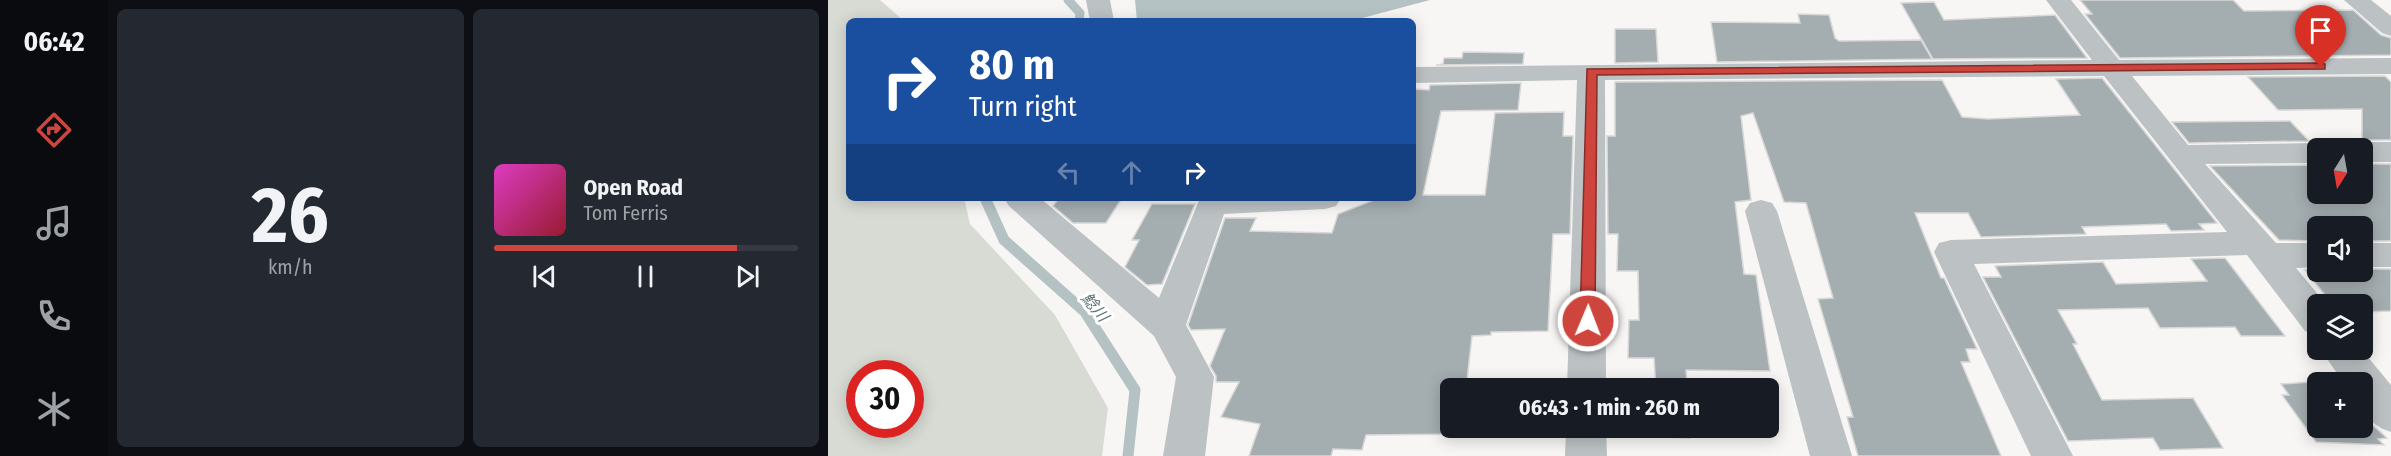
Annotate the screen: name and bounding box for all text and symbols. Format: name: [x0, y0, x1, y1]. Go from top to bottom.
pin: [2295, 5, 2346, 67]
icon: arrive: [2304, 14, 2337, 47]
text: 06:42: [24, 26, 85, 58]
text: 80 m: [969, 40, 1055, 90]
icon: right: [870, 42, 948, 120]
text: Turn right: [969, 91, 1077, 123]
icon: directions: [33, 109, 75, 151]
north arrow: [2307, 138, 2373, 204]
map controls: [2307, 138, 2373, 438]
icon: left: [1052, 156, 1085, 189]
icon: ahead: [1115, 156, 1148, 189]
icon: right: [1178, 156, 1211, 189]
text: 26: [252, 169, 329, 263]
text: Open Road: [584, 174, 683, 201]
text: Tom Ferris: [584, 201, 668, 225]
icon: music: [33, 202, 75, 244]
button: sound: [2307, 216, 2373, 282]
text: km/h: [268, 255, 313, 279]
icon: previous: [528, 260, 561, 293]
icon: pause: [629, 260, 662, 293]
icon: next: [731, 260, 764, 293]
water label: 鯰川: [1077, 289, 1114, 327]
position arrow: [1556, 289, 1620, 353]
button: layers: [2307, 294, 2373, 360]
icon: phone: [33, 295, 75, 337]
speed limit sign: 30: [846, 360, 924, 438]
button: +: [2307, 372, 2373, 438]
icon: climate: [33, 388, 75, 430]
text: 06:43 · 1 min · 260 m: [1519, 394, 1700, 421]

